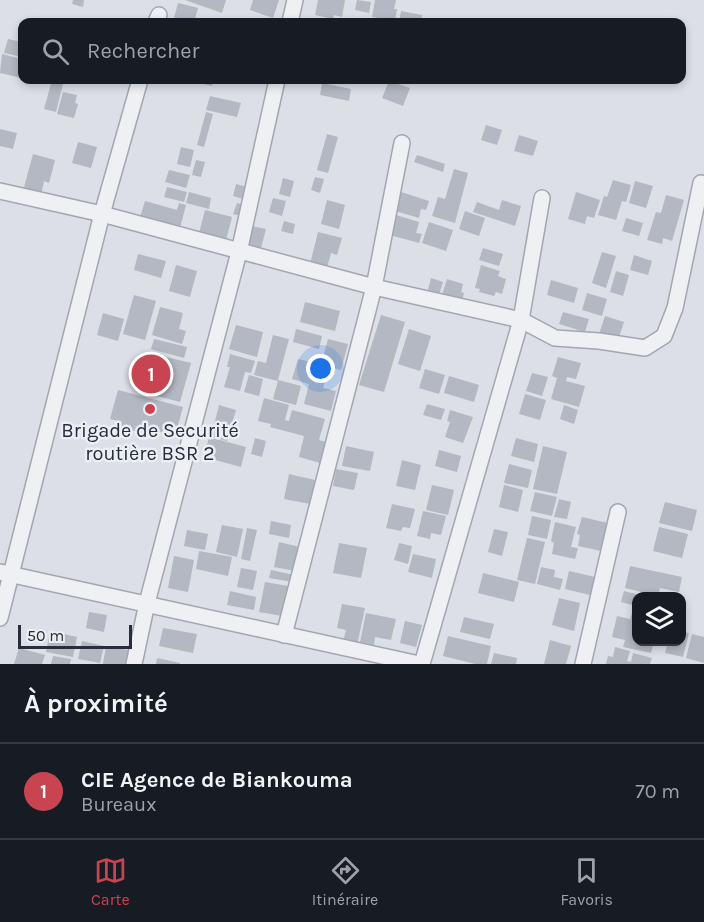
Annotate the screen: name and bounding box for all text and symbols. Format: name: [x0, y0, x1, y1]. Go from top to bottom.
search box: [18, 18, 686, 84]
icon: search: [39, 35, 72, 68]
text: Rechercher: [87, 38, 200, 64]
pin: 1: [132, 352, 170, 397]
your location: [306, 354, 335, 383]
marker: Brigade de Securité routière BSR 2: [143, 402, 157, 416]
place label: Brigade de Securité routière BSR 2: [61, 419, 239, 465]
map controls: [632, 592, 686, 646]
button: layers: [632, 592, 686, 646]
scale bar: [18, 622, 132, 650]
text: 50 m: [27, 626, 64, 645]
text: À proximité: [24, 688, 168, 719]
text: CIE Agence de Biankouma: [81, 767, 353, 793]
text: 1: [40, 780, 47, 803]
text: 70 m: [635, 780, 680, 803]
text: Bureaux: [81, 793, 156, 816]
tab: Carte: [91, 854, 130, 909]
tab: Itinéraire: [312, 854, 378, 909]
tab: Favoris: [560, 854, 613, 909]

